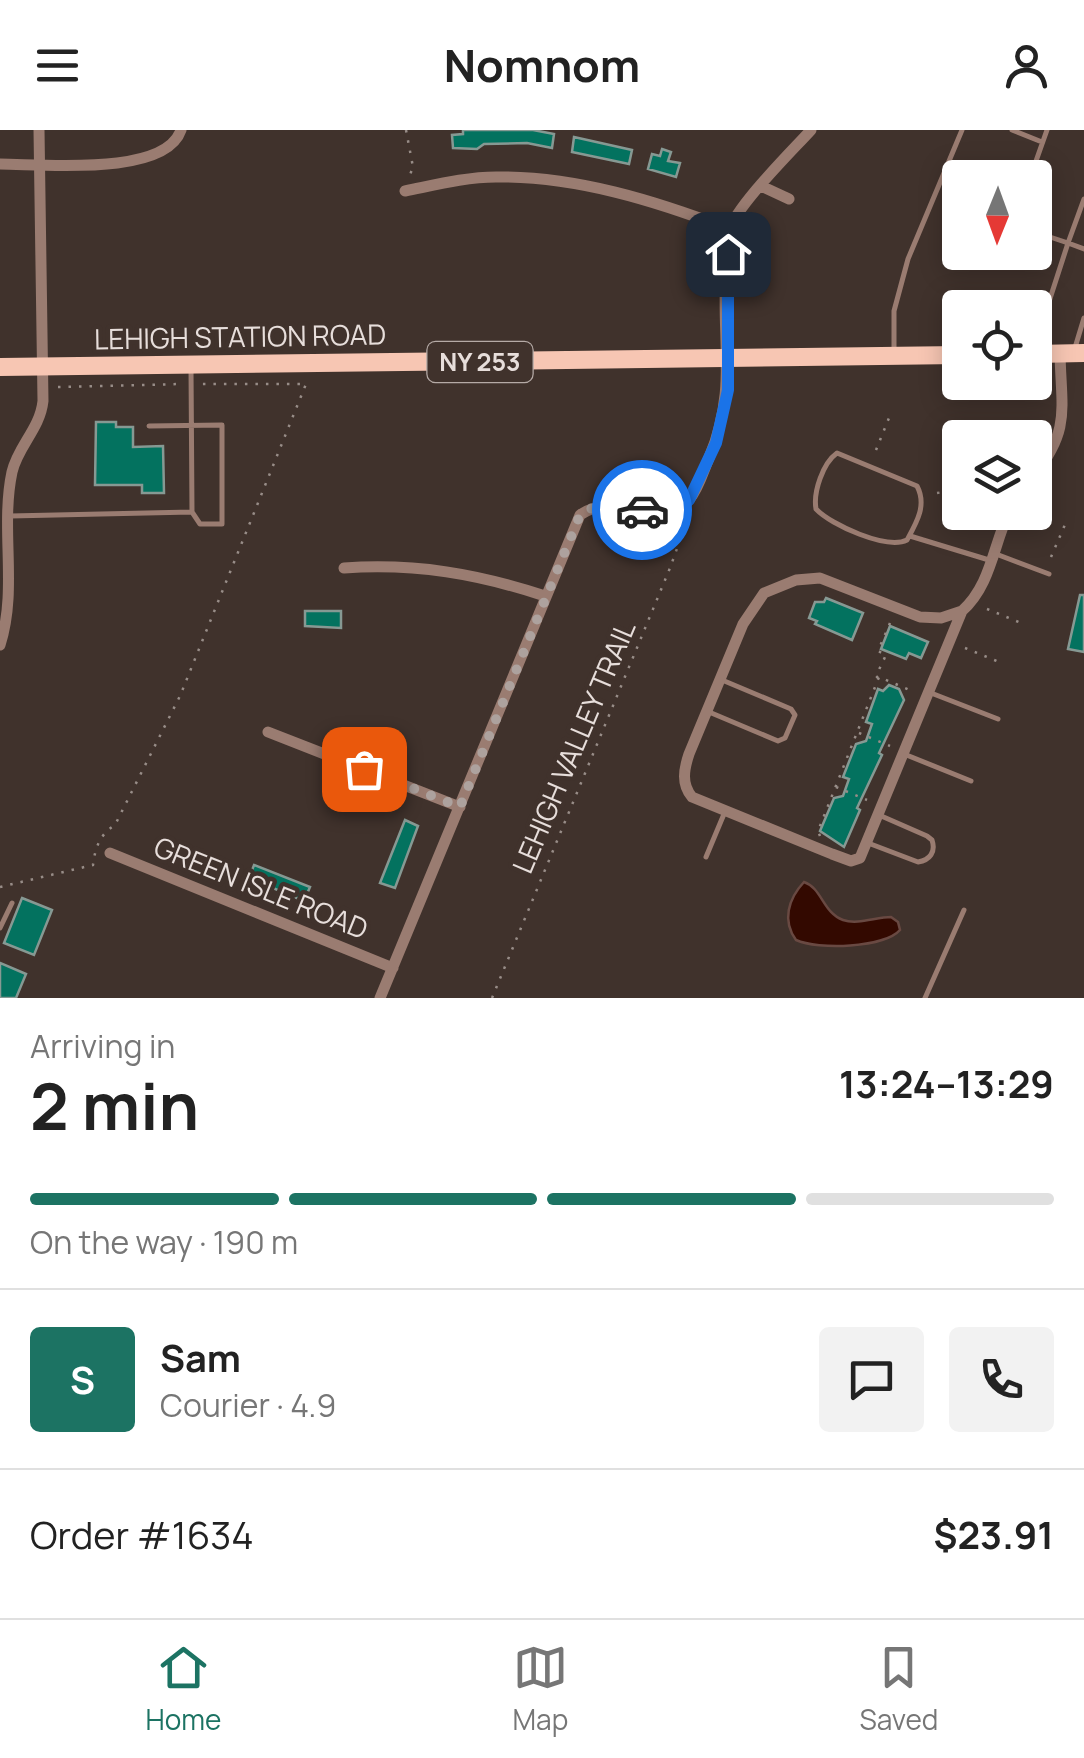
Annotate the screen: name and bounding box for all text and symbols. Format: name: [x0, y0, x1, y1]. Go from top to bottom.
text: Nomnom: [444, 34, 640, 96]
icon: menu: [30, 38, 85, 93]
icon: person: [999, 38, 1054, 93]
north arrow: [942, 160, 1052, 270]
map controls: [942, 160, 1052, 530]
pin: [686, 212, 771, 297]
icon: home: [701, 227, 756, 282]
button: locate: [942, 290, 1052, 400]
street label: LEHIGH STATION ROAD: [94, 314, 386, 358]
road number: NY 253: [428, 342, 532, 382]
button: layers: [942, 420, 1052, 530]
courier: [592, 460, 692, 560]
icon: car: [615, 483, 670, 538]
street label: LEHIGH VALLEY TRAIL: [503, 615, 643, 879]
pin: [322, 727, 407, 812]
icon: bag: [337, 742, 392, 797]
street label: GREEN ISLE ROAD: [149, 827, 374, 947]
text: Arriving in: [30, 1024, 175, 1068]
text: 13:24–13:29: [839, 1057, 1054, 1109]
text: 2 min: [30, 1061, 199, 1150]
text: On the way · 190 m: [30, 1220, 298, 1264]
button: chat: [819, 1327, 924, 1432]
button: phone: [949, 1327, 1054, 1432]
text: Sam: [160, 1331, 241, 1383]
text: S: [70, 1353, 95, 1405]
text: Courier · 4.9: [160, 1383, 336, 1427]
text: Order #1634: [30, 1508, 254, 1560]
text: $23.91: [934, 1508, 1054, 1560]
tab: Home: [146, 1640, 221, 1738]
tab: Map: [513, 1640, 568, 1738]
tab: Saved: [859, 1640, 938, 1738]

